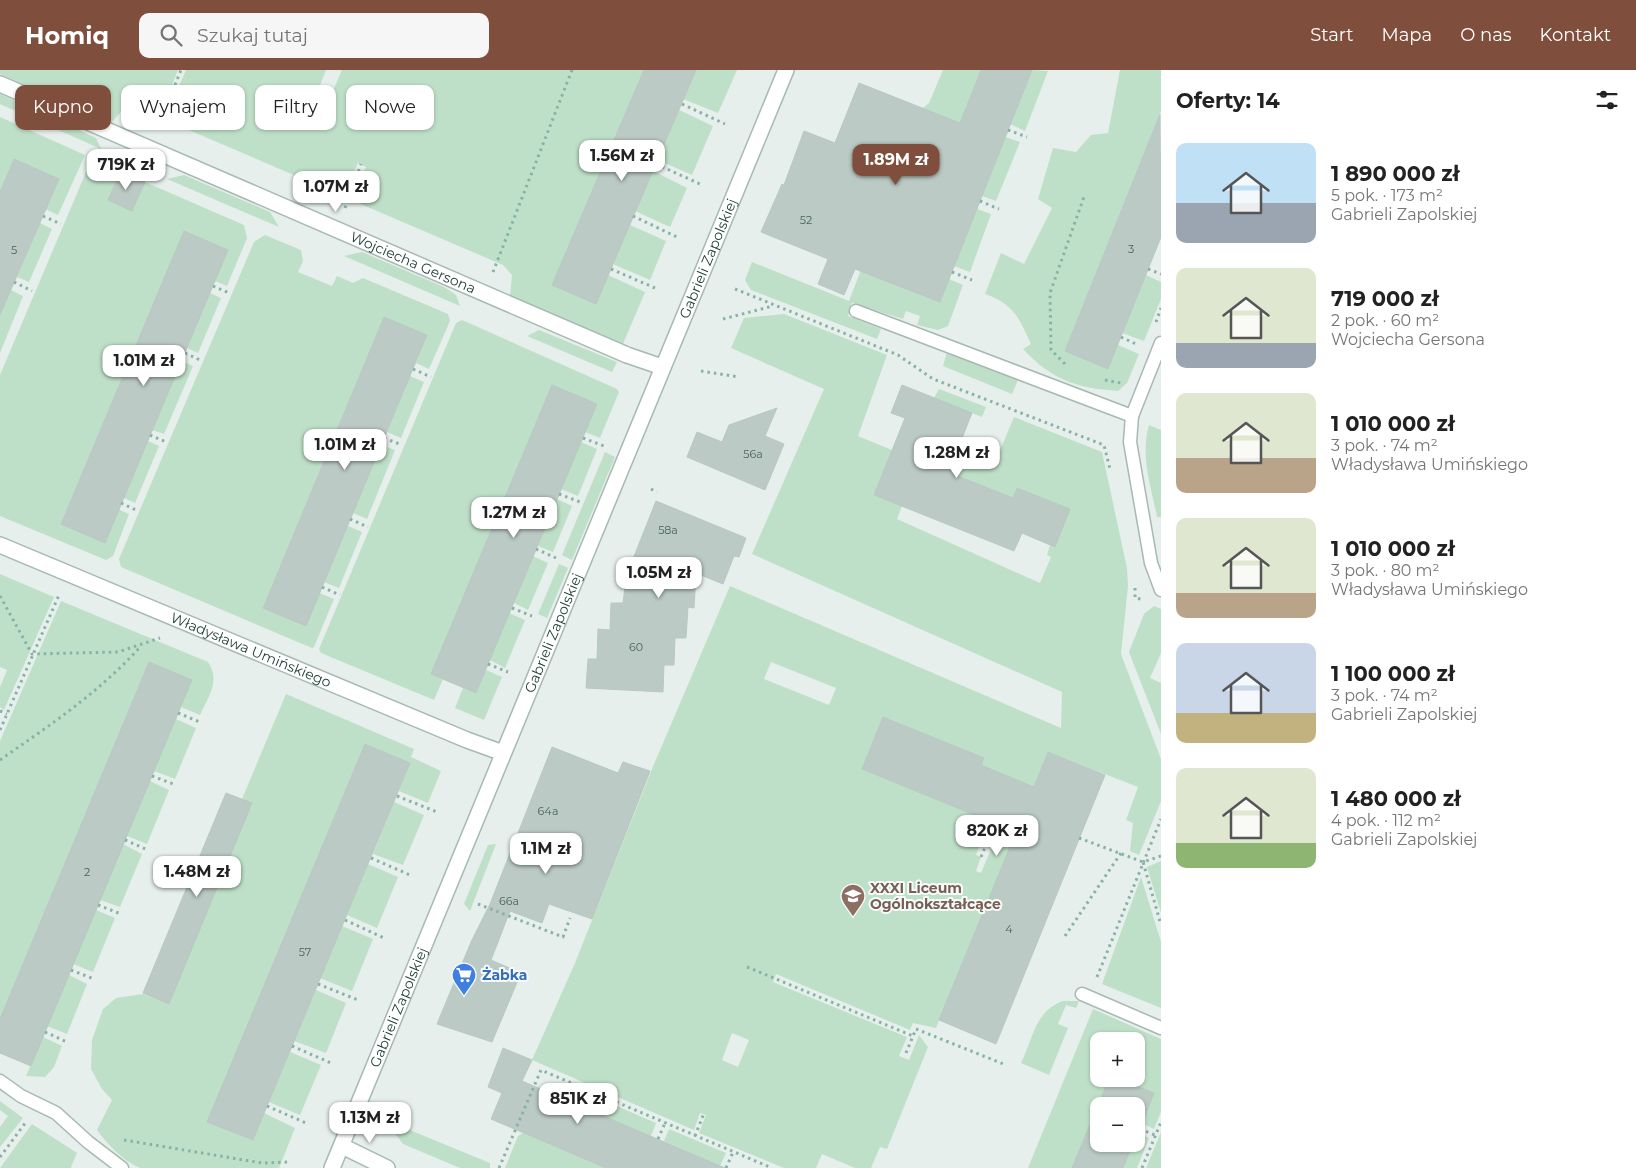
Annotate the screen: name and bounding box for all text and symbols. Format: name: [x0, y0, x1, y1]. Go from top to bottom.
search box: [139, 13, 489, 58]
text: Homiq: [25, 21, 109, 50]
icon: search: [157, 21, 185, 49]
text: Szukaj tutaj: [197, 24, 308, 47]
text: Start: [1310, 24, 1354, 46]
text: Mapa: [1382, 24, 1432, 46]
text: O nas: [1460, 24, 1512, 46]
text: Kontakt: [1540, 24, 1611, 46]
chip: Kupno: [15, 85, 111, 130]
chip: Wynajem: [121, 85, 245, 130]
chip: Filtry: [255, 85, 336, 130]
chip: Nowe: [346, 85, 434, 130]
icon: filters: [1593, 86, 1621, 114]
text: Oferty: 14: [1176, 88, 1280, 113]
pin: 1.56M zł: [570, 140, 674, 182]
pin: 1.89M zł: [844, 144, 948, 186]
text: 1.56M zł: [590, 146, 654, 165]
pin: 719K zł: [80, 148, 172, 191]
text: 1.89M zł: [863, 150, 929, 169]
text: 719K zł: [98, 155, 154, 174]
text: 1 890 000 zł: [1331, 161, 1460, 186]
icon: home: [1216, 163, 1276, 223]
pin: 1.07M zł: [284, 170, 388, 213]
text: 1.07M zł: [304, 177, 368, 196]
text: 5 pok. · 173 m²: [1331, 186, 1443, 205]
street label: Gabrieli Zapolskiej: [675, 196, 741, 321]
text: Gabrieli Zapolskiej: [1331, 205, 1477, 224]
house number: 52: [800, 213, 812, 227]
street label: Wojciecha Gersona: [348, 228, 479, 298]
house number: 3: [1128, 242, 1134, 256]
house number: 5: [11, 243, 17, 257]
text: 719 000 zł: [1331, 286, 1439, 311]
icon: home: [1216, 288, 1276, 348]
text: 2 pok. · 60 m²: [1331, 311, 1439, 330]
text: Wojciecha Gersona: [1331, 330, 1485, 349]
pin: 1.01M zł: [92, 344, 196, 387]
text: 1.01M zł: [113, 351, 175, 370]
text: 1 010 000 zł: [1331, 411, 1455, 436]
icon: home: [1216, 413, 1276, 473]
pin: 1.01M zł: [293, 428, 397, 471]
text: 1.01M zł: [314, 435, 376, 454]
pin: 1.28M zł: [905, 436, 1009, 479]
text: 3 pok. · 74 m²: [1331, 436, 1438, 455]
text: 1.28M zł: [925, 443, 989, 462]
house number: 56a: [743, 447, 763, 461]
text: Władysława Umińskiego: [1331, 455, 1528, 474]
pin: 1.27M zł: [462, 496, 566, 539]
text: 1.27M zł: [482, 503, 546, 522]
house number: 58a: [658, 523, 678, 537]
text: 1 010 000 zł: [1331, 536, 1455, 561]
icon: home: [1216, 538, 1276, 598]
pin: 1.05M zł: [607, 556, 711, 599]
text: 3 pok. · 80 m²: [1331, 561, 1439, 580]
text: 1.05M zł: [627, 563, 691, 582]
street label: Gabrieli Zapolskiej: [520, 570, 586, 696]
text: Władysława Umińskiego: [1331, 580, 1528, 599]
street label: Władysława Umińskiego: [168, 608, 334, 691]
house number: 60: [629, 640, 643, 654]
text: 1 100 000 zł: [1331, 661, 1455, 686]
icon: home: [1216, 663, 1276, 723]
text: 3 pok. · 74 m²: [1331, 686, 1438, 705]
text: Gabrieli Zapolskiej: [1331, 705, 1477, 724]
text: 1 480 000 zł: [1331, 786, 1461, 811]
icon: home: [1216, 788, 1276, 848]
house number: 64a: [538, 804, 558, 818]
text: 4 pok. · 112 m²: [1331, 811, 1441, 830]
pin: 820K zł: [951, 814, 1043, 857]
text: 820K zł: [966, 821, 1028, 840]
text: Gabrieli Zapolskiej: [1331, 830, 1477, 849]
pin: 1.1M zł: [500, 832, 592, 875]
text: 1.1M zł: [521, 839, 571, 858]
pin: 1.48M zł: [145, 856, 249, 898]
text: 1.48M zł: [164, 862, 230, 881]
house number: 2: [84, 865, 90, 879]
place label: XXXI Liceum Ogólnokształcące: [870, 879, 1001, 913]
school or university icon: XXXI Liceum Ogólnokształcące: [840, 883, 866, 917]
house number: 66a: [499, 894, 519, 908]
house number: 4: [1005, 922, 1013, 936]
house number: 57: [299, 945, 311, 959]
street label: Gabrieli Zapolskiej: [366, 945, 431, 1070]
supermarket icon: Żabka: [451, 962, 477, 996]
place label: Żabka: [482, 966, 527, 984]
map controls: [1090, 1032, 1145, 1152]
button: +: [1090, 1032, 1145, 1087]
pin: 851K zł: [532, 1082, 624, 1125]
text: 851K zł: [550, 1089, 606, 1108]
button: −: [1090, 1097, 1145, 1152]
pin: 1.13M zł: [318, 1102, 422, 1144]
text: 1.13M zł: [340, 1108, 400, 1127]

